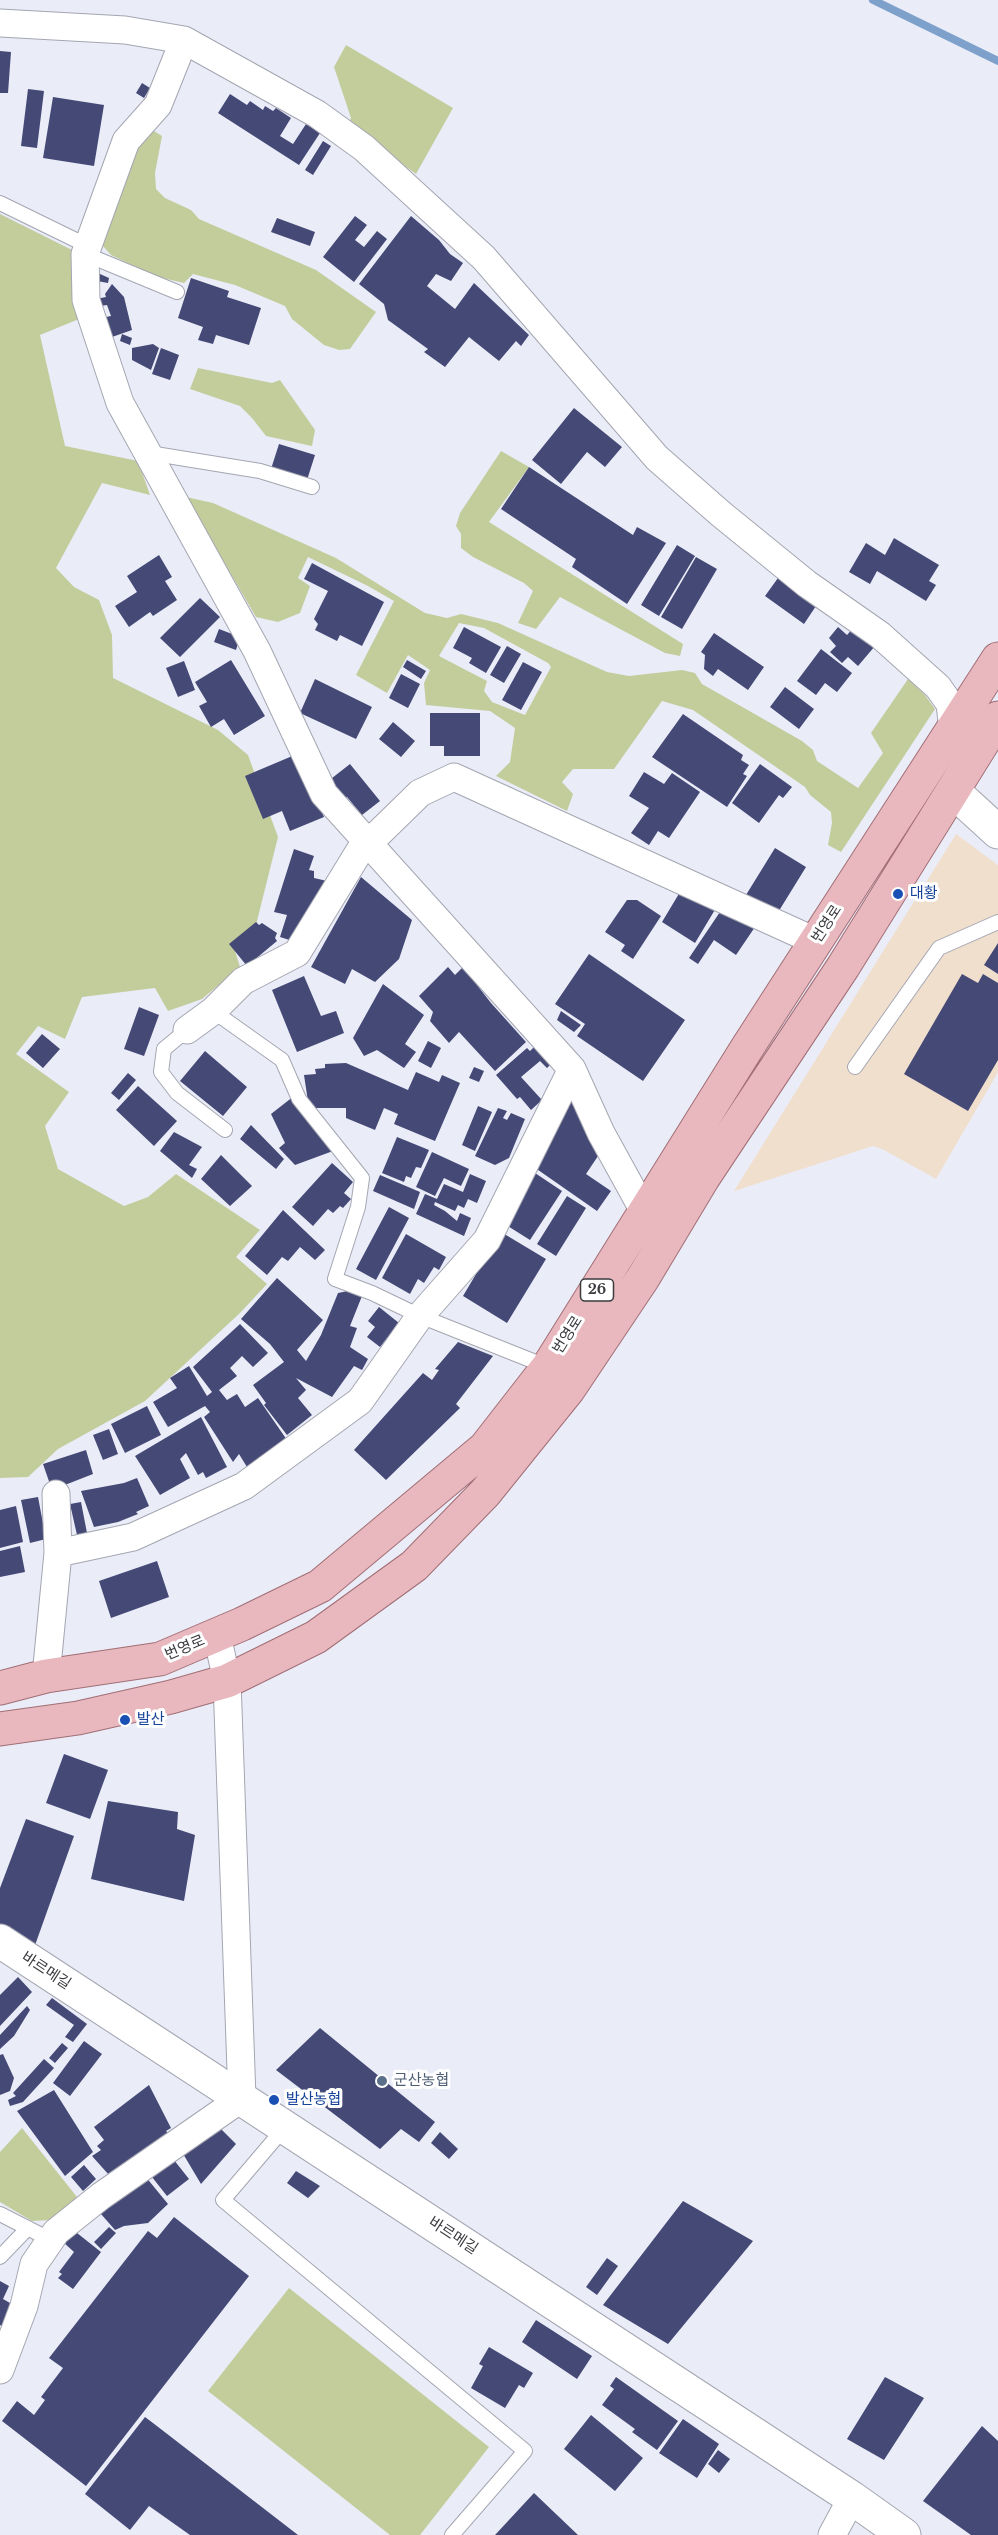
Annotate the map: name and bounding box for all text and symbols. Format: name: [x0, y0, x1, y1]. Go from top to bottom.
place label: 대황: [910, 885, 938, 903]
marker: 대황: [891, 887, 905, 901]
street label: 번영로: [808, 902, 846, 946]
road number: 26: [580, 1279, 614, 1301]
street label: 번영로: [549, 1313, 587, 1357]
street label: 번영로: [162, 1632, 208, 1664]
place label: 발산: [137, 1711, 165, 1729]
marker: 발산: [118, 1713, 132, 1727]
street label: 바르메길: [18, 1948, 74, 1994]
place label: 군산농협: [394, 2072, 449, 2090]
marker: 군산농협: [375, 2074, 389, 2088]
place label: 발산농협: [286, 2091, 341, 2109]
marker: 발산농협: [267, 2093, 281, 2107]
street label: 바르메길: [425, 2213, 481, 2259]

